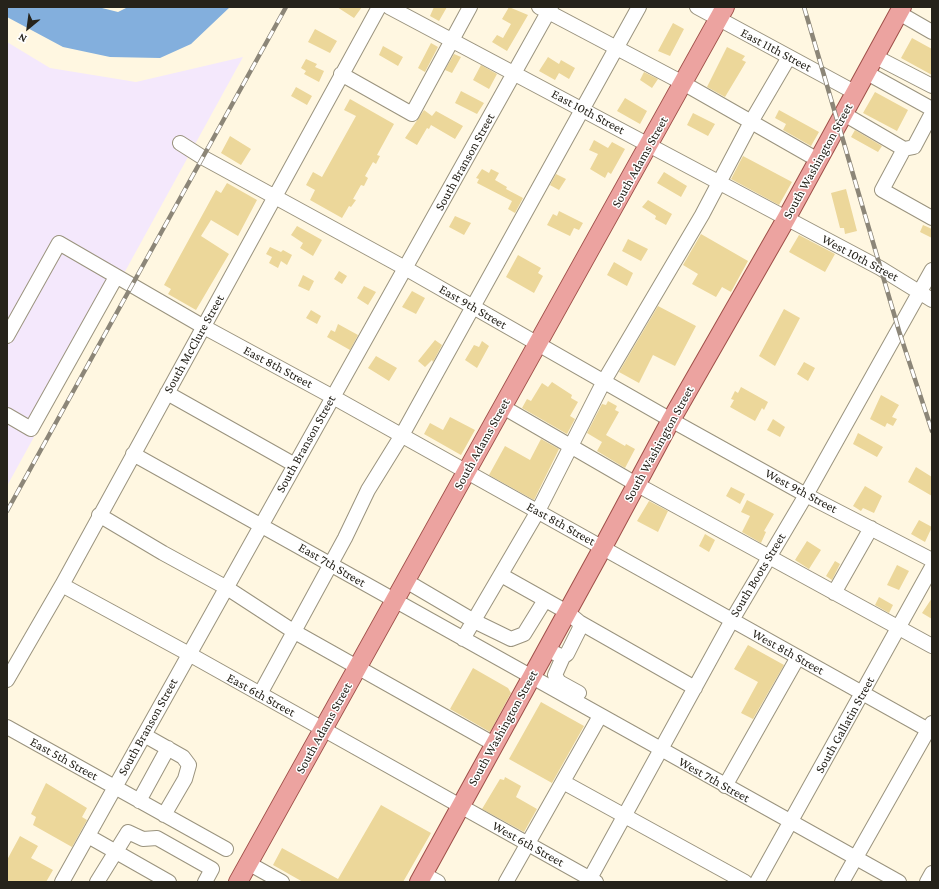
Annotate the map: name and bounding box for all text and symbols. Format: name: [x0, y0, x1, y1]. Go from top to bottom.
north arrow: [8, 8, 48, 48]
street label: East 11th Street: [738, 25, 814, 75]
text: N: [16, 31, 28, 46]
street label: East 10th Street: [549, 86, 627, 138]
street label: South Washington Street: [780, 100, 856, 222]
street label: South Branson Street: [432, 111, 498, 213]
street label: South Adams Street: [608, 114, 672, 210]
street label: West 10th Street: [819, 231, 901, 285]
street label: East 9th Street: [436, 281, 510, 333]
street label: South McClure Street: [160, 292, 228, 396]
street label: East 8th Street: [241, 342, 315, 392]
street label: South Washington Street: [621, 383, 697, 505]
street label: South Branson Street: [273, 393, 339, 495]
street label: South Adams Street: [450, 396, 514, 492]
street label: West 9th Street: [762, 465, 840, 517]
street label: East 8th Street: [524, 499, 598, 549]
street label: South Boots Street: [727, 530, 789, 620]
street label: East 7th Street: [296, 539, 368, 591]
street label: West 8th Street: [749, 626, 827, 678]
street label: South Washington Street: [465, 667, 541, 789]
street label: East 6th Street: [224, 670, 298, 720]
street label: South Gallatin Street: [812, 674, 878, 776]
street label: South Branson Street: [115, 676, 181, 778]
street label: South Adams Street: [292, 680, 356, 776]
street label: East 5th Street: [27, 734, 101, 784]
street label: West 7th Street: [676, 754, 752, 806]
street label: West 6th Street: [489, 818, 567, 870]

